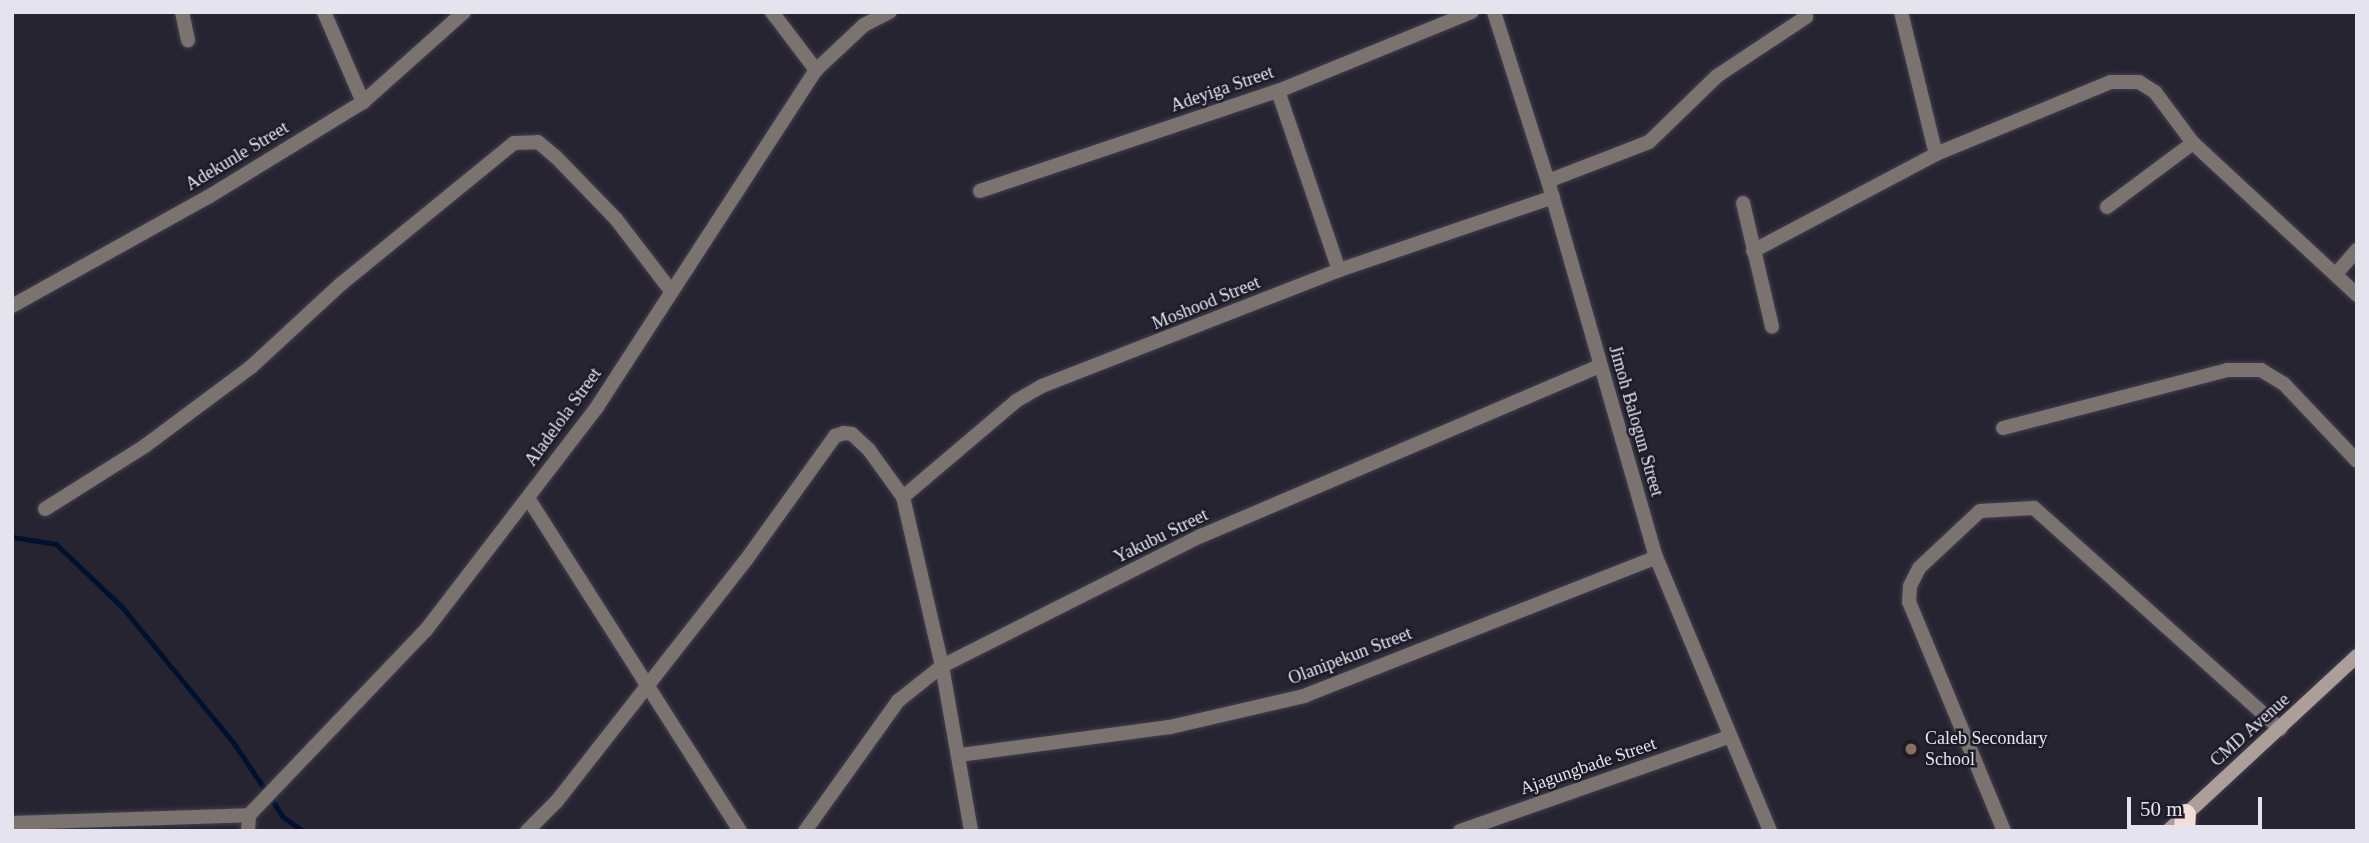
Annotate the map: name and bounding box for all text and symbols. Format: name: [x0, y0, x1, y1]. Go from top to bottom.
street label: Adeyiga Street: [1168, 61, 1276, 117]
street label: Adekunle Street: [182, 117, 292, 195]
street label: Moshood Street: [1149, 272, 1263, 334]
street label: Jimoh Balogun Street: [1604, 343, 1668, 499]
street label: Aladelola Street: [520, 364, 606, 470]
street label: Yakubu Street: [1111, 504, 1211, 568]
street label: Olanipekun Street: [1285, 623, 1415, 689]
street label: CMD Avenue: [2206, 688, 2294, 772]
place label: Caleb Secondary School: [1925, 728, 2047, 770]
street label: Ajagungbade Street: [1517, 733, 1659, 799]
marker: Caleb Secondary School: [1903, 741, 1919, 757]
scale bar: [2131, 784, 2266, 828]
text: 50 m: [2140, 797, 2183, 821]

